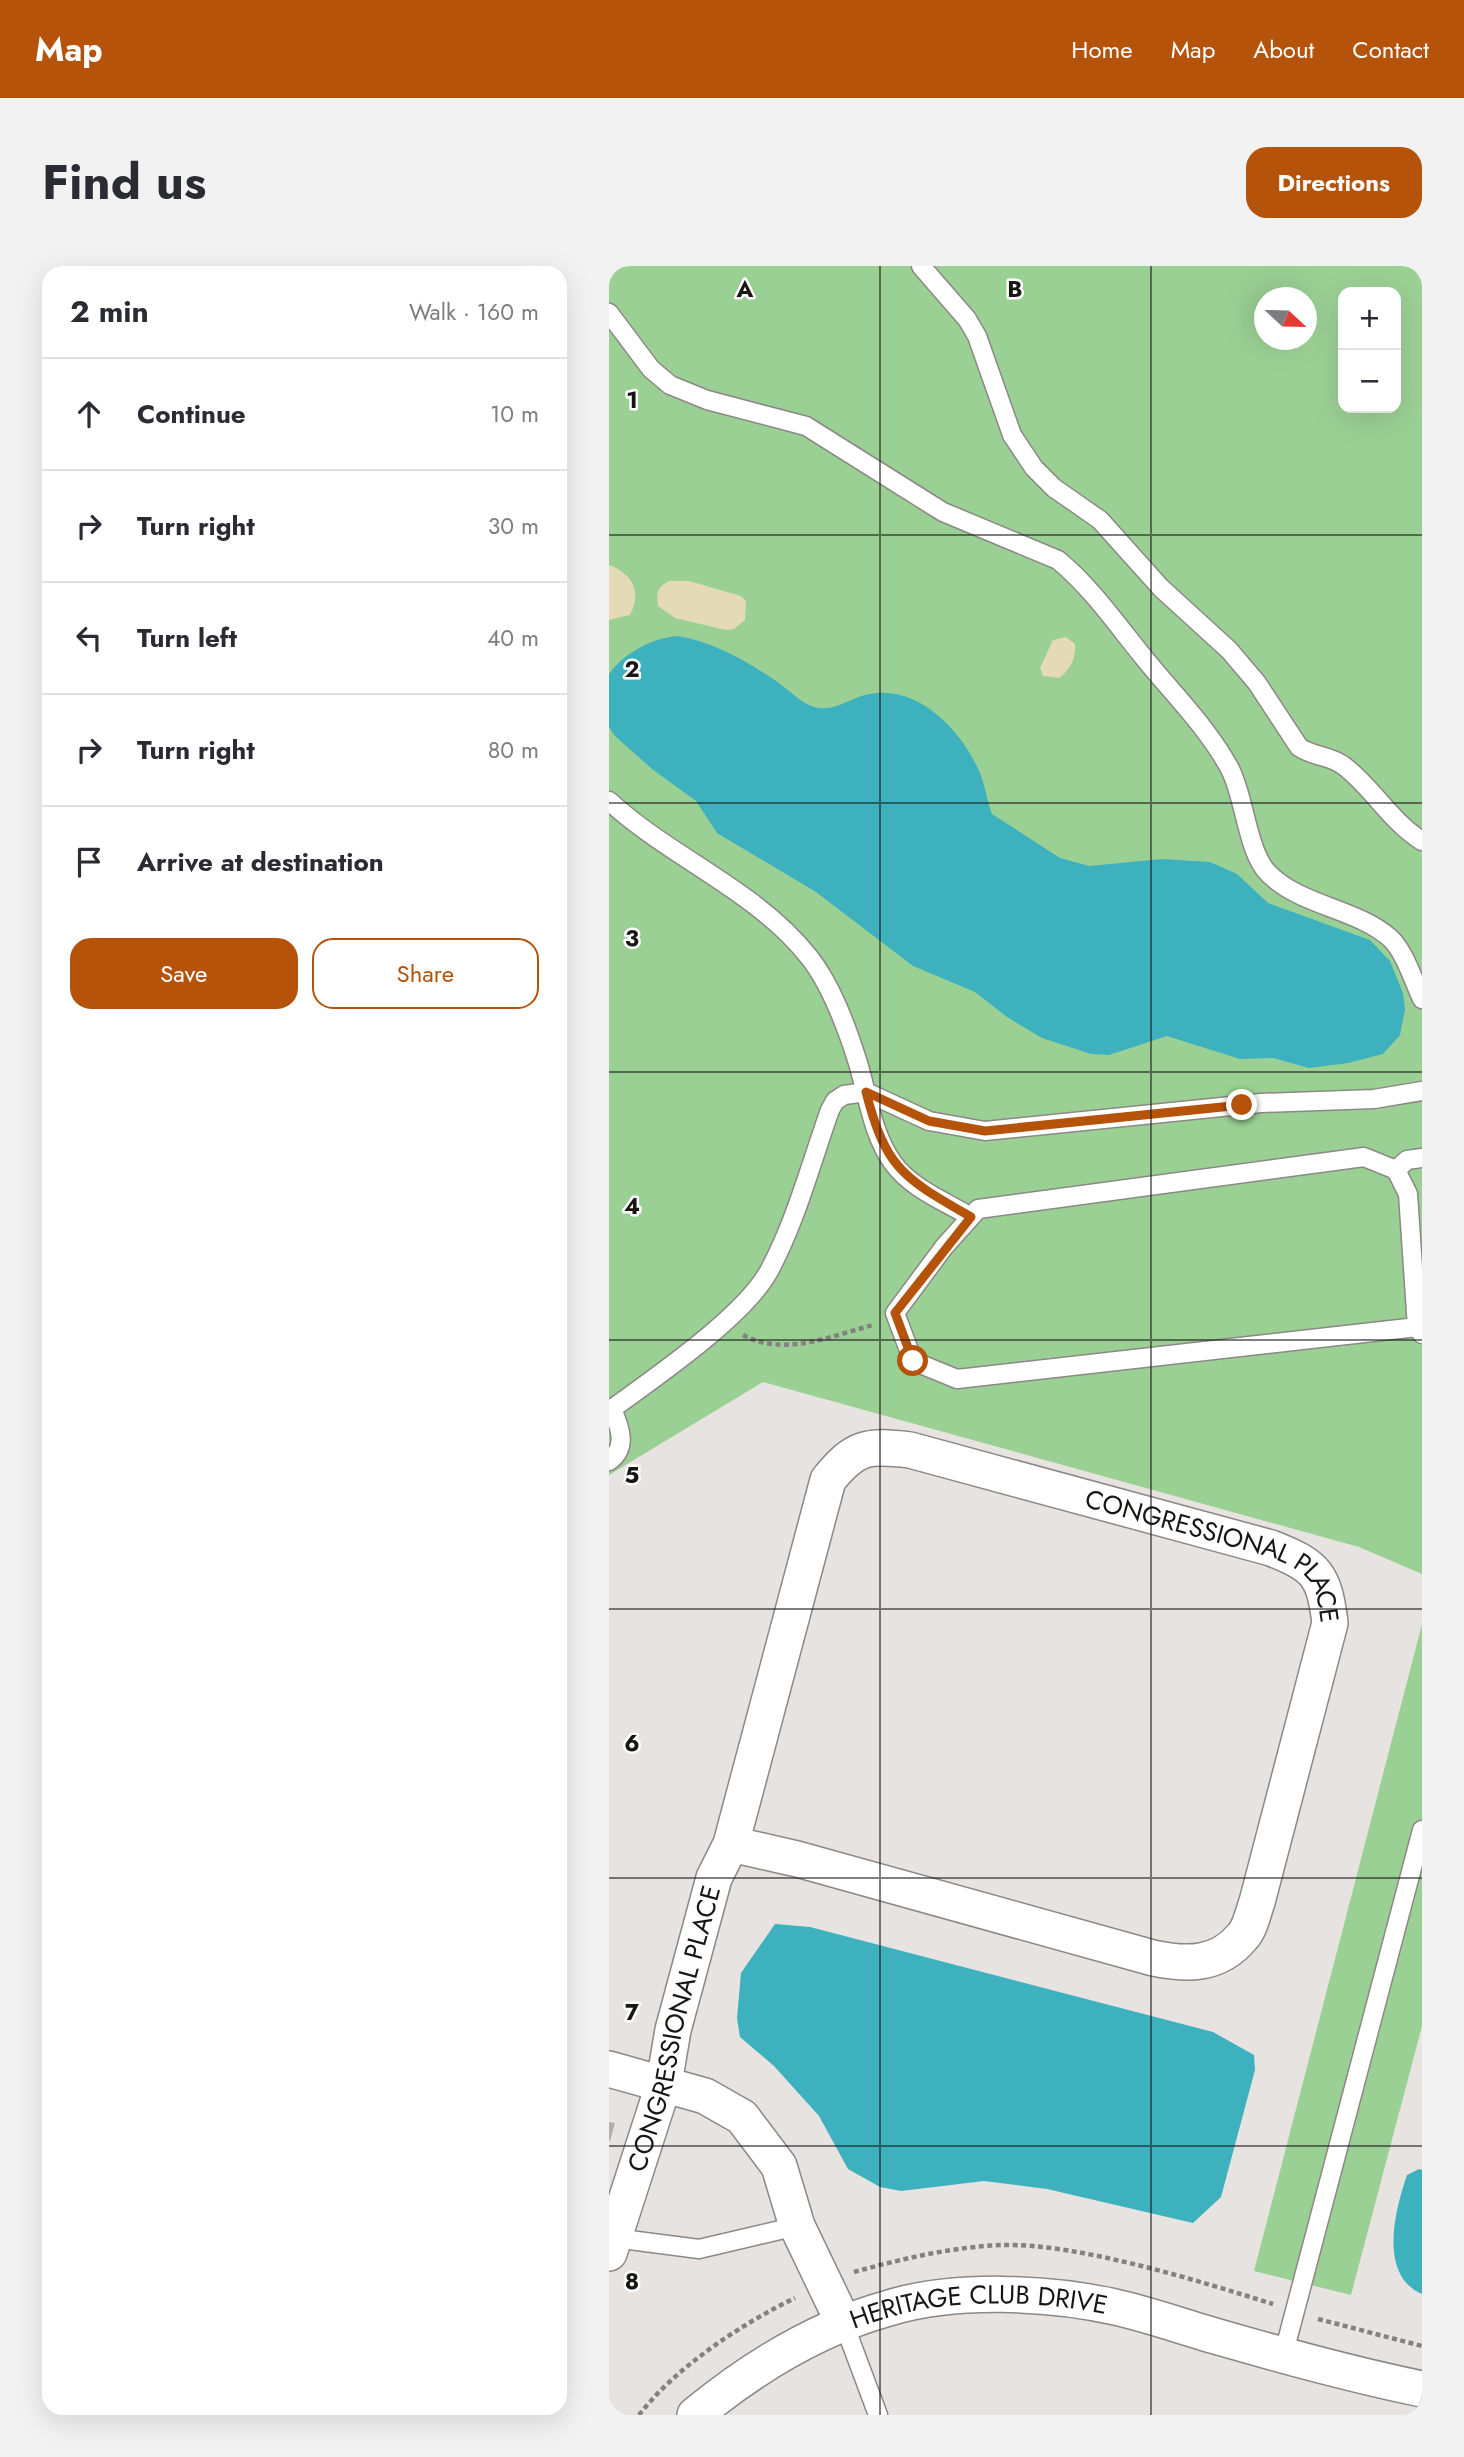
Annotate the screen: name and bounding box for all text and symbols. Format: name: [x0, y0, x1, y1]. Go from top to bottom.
text: Map: [35, 26, 103, 73]
text: Home: [1071, 32, 1133, 67]
text: Map: [1171, 32, 1215, 67]
text: About: [1253, 32, 1314, 67]
text: Contact: [1352, 32, 1429, 67]
text: Find us: [42, 147, 206, 217]
button: Directions: [1246, 147, 1422, 218]
text: A: [736, 272, 754, 306]
text: B: [1007, 272, 1023, 306]
north arrow: [1254, 287, 1317, 350]
map controls: [1338, 287, 1401, 413]
button: +: [1338, 287, 1401, 350]
text: 2 min: [70, 290, 149, 333]
text: Walk · 160 m: [409, 295, 539, 329]
button: −: [1338, 350, 1401, 413]
text: 1: [626, 383, 638, 417]
icon: ahead: [70, 395, 108, 433]
text: Continue: [137, 395, 246, 433]
text: 10 m: [490, 397, 539, 431]
icon: right: [70, 507, 108, 545]
text: Turn right: [137, 507, 255, 545]
text: 30 m: [488, 509, 539, 543]
icon: left: [70, 619, 108, 657]
text: Turn left: [137, 619, 237, 657]
text: 40 m: [487, 621, 539, 655]
text: 2: [624, 652, 640, 686]
icon: right: [70, 731, 108, 769]
text: Turn right: [137, 731, 255, 769]
text: 80 m: [488, 733, 539, 767]
icon: arrive: [70, 843, 108, 881]
text: Arrive at destination: [137, 843, 384, 881]
text: 3: [625, 921, 639, 955]
button: Save: [70, 938, 298, 1009]
button: Share: [312, 938, 539, 1009]
route end: [1226, 1089, 1257, 1120]
text: 4: [624, 1189, 640, 1223]
route start: [897, 1345, 928, 1376]
text: 5: [625, 1458, 639, 1492]
street label: CONGRESSIONAL PLACE: [1081, 1479, 1349, 1625]
text: 6: [624, 1726, 640, 1760]
street label: CONGRESSIONAL PLACE: [618, 1881, 730, 2177]
text: 7: [625, 1995, 639, 2029]
text: 8: [625, 2264, 639, 2298]
street label: HERITAGE CLUB DRIVE: [844, 2275, 1111, 2338]

